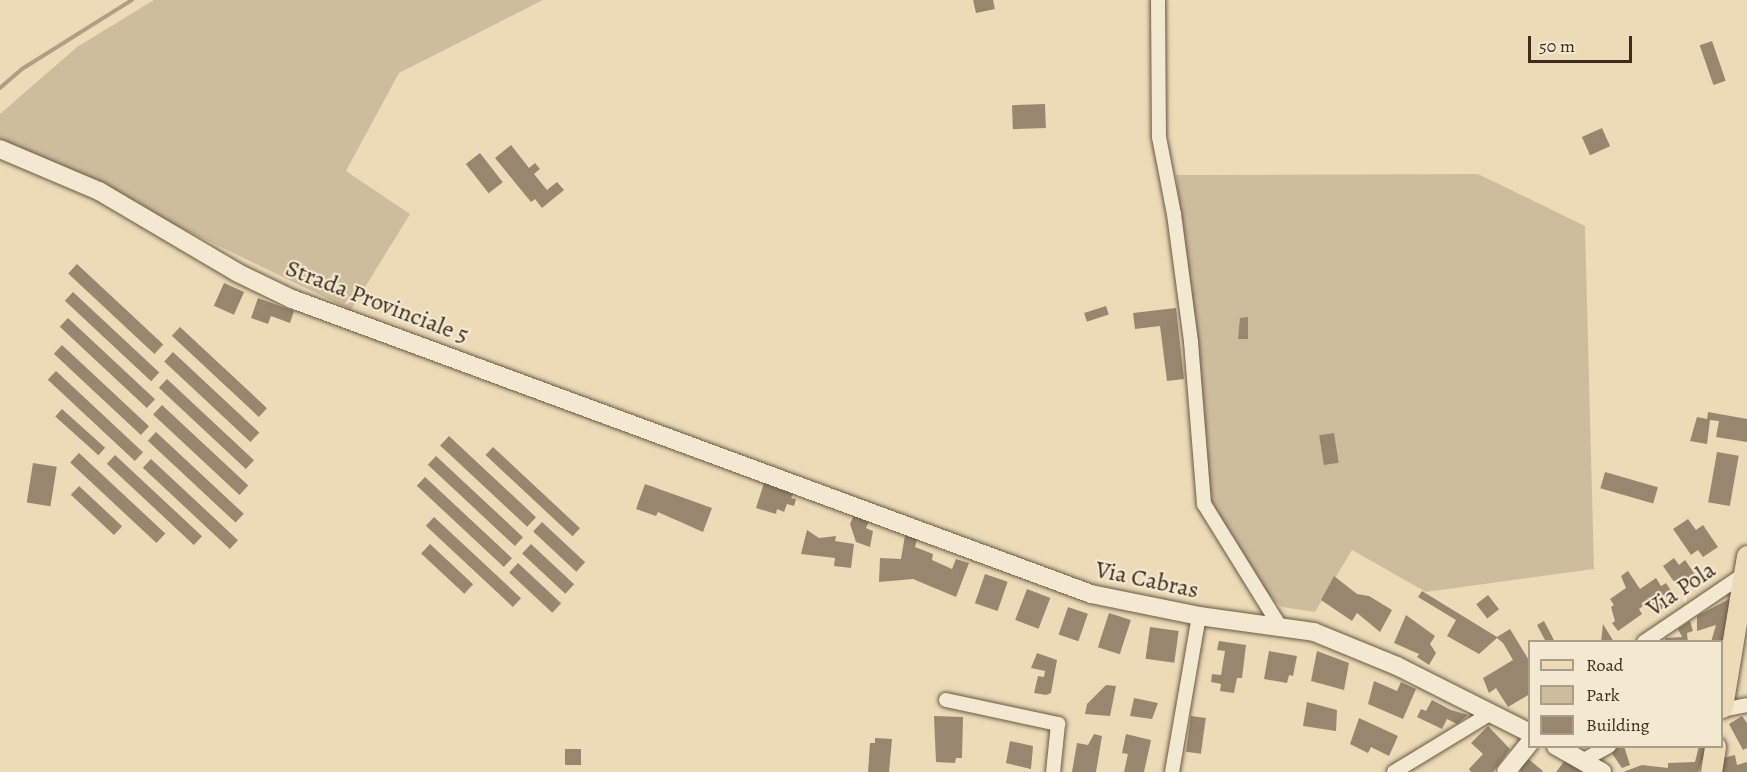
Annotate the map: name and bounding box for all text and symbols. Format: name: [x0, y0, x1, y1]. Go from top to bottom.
scale bar: [1531, 24, 1634, 62]
text: 50 m: [1539, 34, 1575, 58]
street label: Strada Provinciale 5: [282, 254, 472, 350]
street label: Via Cabras: [1093, 555, 1201, 605]
street label: Via Pola: [1641, 555, 1721, 623]
legend: [1528, 640, 1723, 748]
text: Road: [1586, 653, 1623, 677]
text: Park: [1586, 683, 1620, 707]
text: Building: [1586, 713, 1650, 737]

